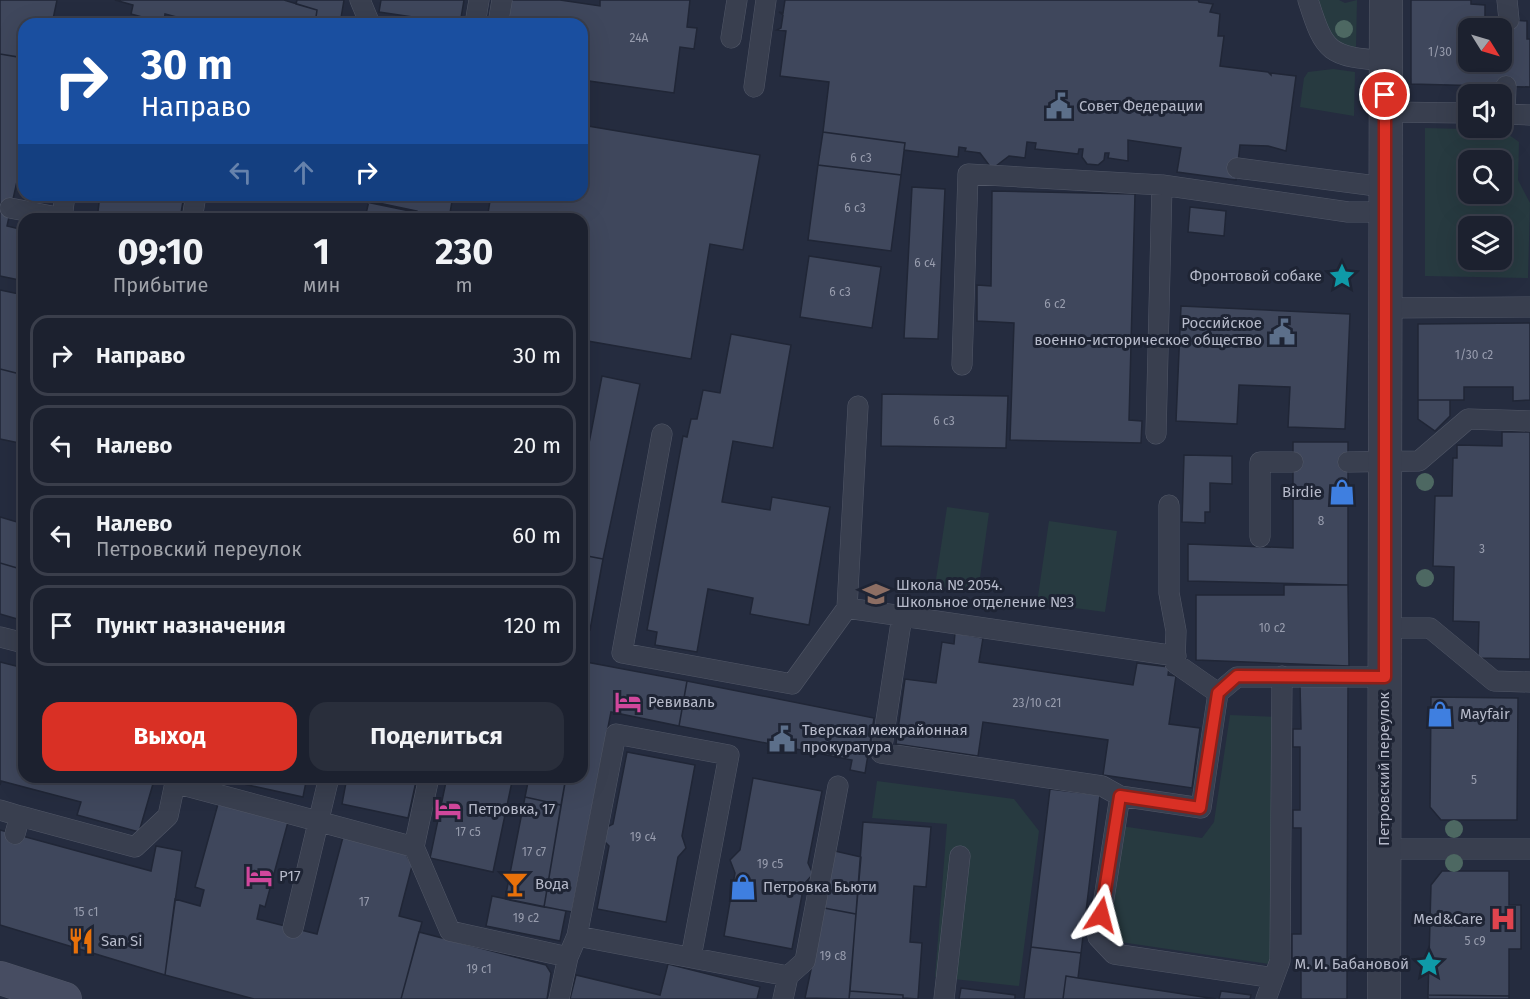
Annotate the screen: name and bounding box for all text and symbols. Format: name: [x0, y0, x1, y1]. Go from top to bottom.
north arrow: [1458, 18, 1512, 72]
map controls: [1458, 18, 1512, 270]
house number: 24А: [630, 31, 649, 45]
text: 30 m: [141, 40, 233, 90]
icon: right: [42, 42, 120, 120]
house number: 1/30: [1428, 45, 1452, 59]
pin: [1359, 69, 1410, 120]
icon: arrive: [1368, 78, 1401, 111]
button: sound: [1458, 84, 1512, 138]
text: Направо: [141, 91, 251, 123]
public building icon: Совет Федерации: [1044, 91, 1074, 121]
place label: Совет Федерации: [1079, 97, 1203, 115]
button: search: [1458, 150, 1512, 204]
house number: 6 с3: [850, 151, 872, 165]
icon: left: [224, 156, 257, 189]
icon: ahead: [287, 156, 320, 189]
icon: right: [350, 156, 383, 189]
house number: 6 с3: [844, 201, 866, 215]
button: layers: [1458, 216, 1512, 270]
text: 09:10: [117, 230, 204, 274]
text: 1: [313, 230, 330, 274]
text: 230: [435, 230, 493, 274]
house number: 6 с4: [914, 256, 936, 270]
place icon: Фронтовой собаке: [1327, 261, 1357, 291]
place label: Фронтовой собаке: [1190, 267, 1322, 285]
text: Прибытие: [113, 273, 208, 297]
text: мин: [303, 273, 340, 297]
text: m: [456, 273, 473, 297]
house number: 6 с3: [829, 285, 851, 299]
house number: 6 с2: [1044, 297, 1066, 311]
place label: Российское военно-историческое общество: [1034, 314, 1262, 349]
public building icon: Российское военно-историческое общество: [1267, 317, 1297, 347]
icon: right: [45, 339, 78, 372]
text: Направо: [96, 342, 185, 369]
text: 30 m: [513, 342, 561, 369]
house number: 1/30 с2: [1455, 348, 1493, 362]
house number: 6 с3: [933, 414, 955, 428]
icon: left: [45, 429, 78, 462]
text: Налево: [96, 432, 172, 459]
text: 20 m: [513, 432, 561, 459]
shop icon: Birdie: [1327, 477, 1357, 507]
place label: Birdie: [1282, 483, 1322, 501]
text: Налево: [96, 510, 172, 537]
house number: 8: [1318, 514, 1325, 528]
icon: left: [45, 519, 78, 552]
text: 60 m: [512, 522, 561, 549]
text: Петровский переулок: [96, 537, 302, 561]
house number: 3: [1479, 542, 1485, 556]
place label: Школа № 2054. Школьное отделение №3: [896, 576, 1074, 611]
school or university icon: Школа № 2054. Школьное отделение №3: [861, 579, 891, 609]
icon: arrive: [45, 609, 78, 642]
text: Пункт назначения: [96, 612, 286, 639]
text: 120 m: [504, 612, 561, 639]
house number: 10 с2: [1259, 621, 1285, 635]
hotel icon: Ревиваль: [613, 687, 643, 717]
street label: Петровский переулок: [1375, 692, 1393, 846]
place label: Ревиваль: [648, 693, 715, 711]
house number: 23/10 с21: [1013, 696, 1061, 710]
shop icon: Mayfair: [1425, 699, 1455, 729]
button: Выход: [42, 702, 297, 771]
button: Поделиться: [309, 702, 564, 771]
place label: Mayfair: [1460, 705, 1510, 723]
place label: Тверская межрайонная прокуратура: [802, 721, 968, 756]
public building icon: Тверская межрайонная прокуратура: [767, 724, 797, 754]
house number: 5: [1471, 773, 1477, 787]
hotel icon: Петровка, 17: [433, 794, 463, 824]
place label: Петровка, 17: [468, 800, 556, 818]
house number: 17 с5: [455, 825, 481, 839]
house number: 19 с4: [630, 830, 657, 844]
house number: 17 с7: [522, 845, 546, 859]
house number: 19 с5: [757, 857, 783, 871]
hotel icon: P17: [244, 861, 274, 891]
place label: P17: [279, 867, 301, 885]
bar icon: Вода: [500, 869, 530, 899]
shop icon: Петровка Бьюти: [728, 872, 758, 902]
place label: Вода: [535, 875, 569, 893]
place label: Петровка Бьюти: [763, 878, 877, 896]
position arrow: [1069, 883, 1133, 947]
house number: 17: [359, 895, 369, 909]
hospital icon: Med&Care: [1488, 904, 1518, 934]
house number: 15 с1: [73, 905, 99, 919]
place label: Med&Care: [1413, 910, 1483, 928]
house number: 19 с2: [513, 911, 539, 925]
restaurant icon: San Si: [66, 926, 96, 956]
place label: San Si: [101, 932, 143, 950]
house number: 5 с9: [1464, 934, 1486, 948]
house number: 19 с8: [820, 949, 847, 963]
place icon: М. И. Бабановой: [1414, 949, 1444, 979]
place label: М. И. Бабановой: [1295, 955, 1409, 973]
house number: 19 с1: [466, 962, 492, 976]

